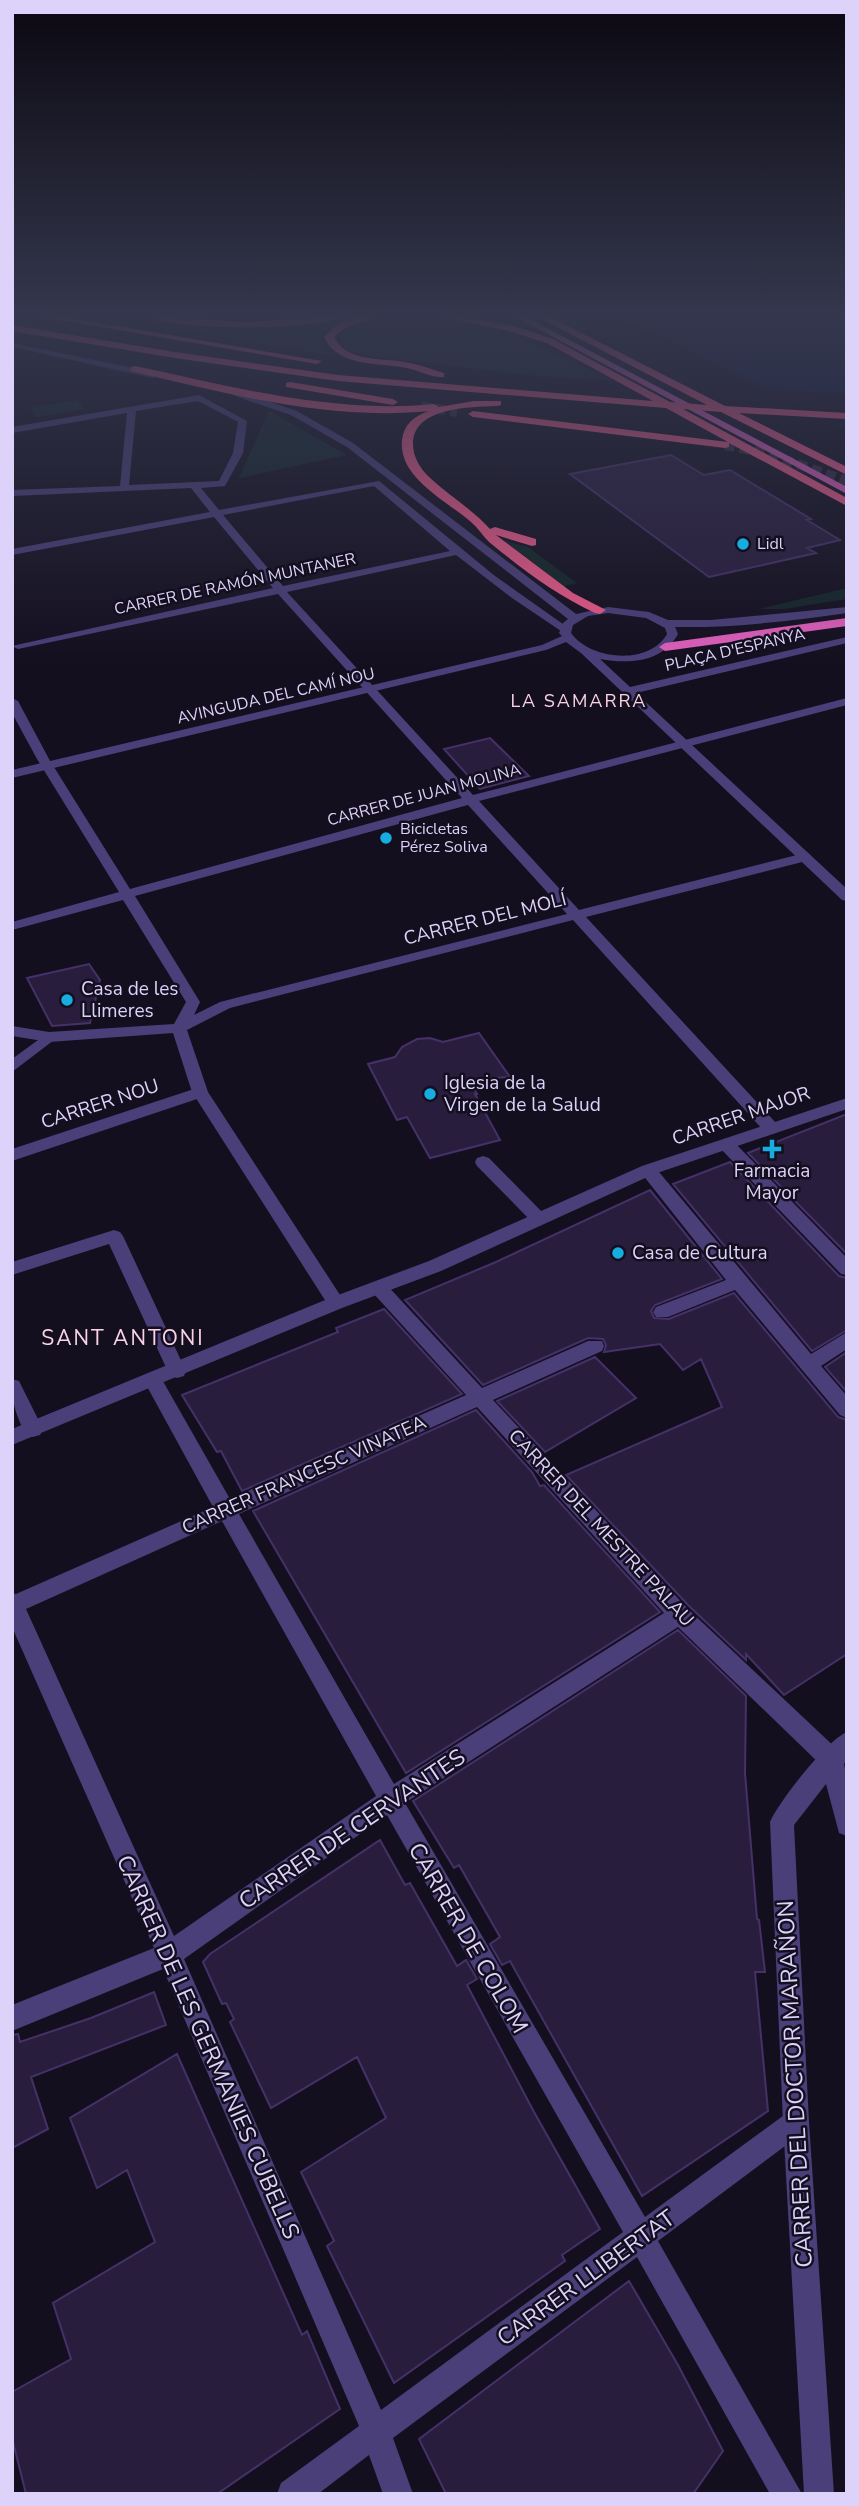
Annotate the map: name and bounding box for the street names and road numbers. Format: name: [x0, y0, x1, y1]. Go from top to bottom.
street label: CARRER DE RAMÓN MUNTANER: [112, 548, 358, 620]
street label: PLAÇA D'ESPANYA: [663, 623, 808, 677]
street label: AVINGUDA DEL CAMÍ NOU: [175, 663, 377, 729]
street label: CARRER DE JUAN MOLINA: [325, 758, 524, 831]
street label: CARRER DEL MOLÍ: [401, 886, 570, 952]
street label: CARRER NOU: [38, 1073, 162, 1135]
street label: CARRER MAJOR: [669, 1080, 814, 1152]
street label: CARRER FRANCESC VINATEA: [178, 1409, 430, 1541]
street label: CARRER DEL MESTRE PALAU: [502, 1424, 700, 1632]
street label: CARRER DE CERVANTES: [233, 1741, 471, 1917]
street label: CARRER DE COLOM: [401, 1837, 535, 2039]
street label: CARRER DE LES GERMANIES CUBELLS: [109, 1850, 307, 2244]
street label: CARRER DEL DOCTOR MARAÑON: [770, 1899, 820, 2269]
street label: CARRER LLIBERTAT: [491, 2203, 681, 2353]

